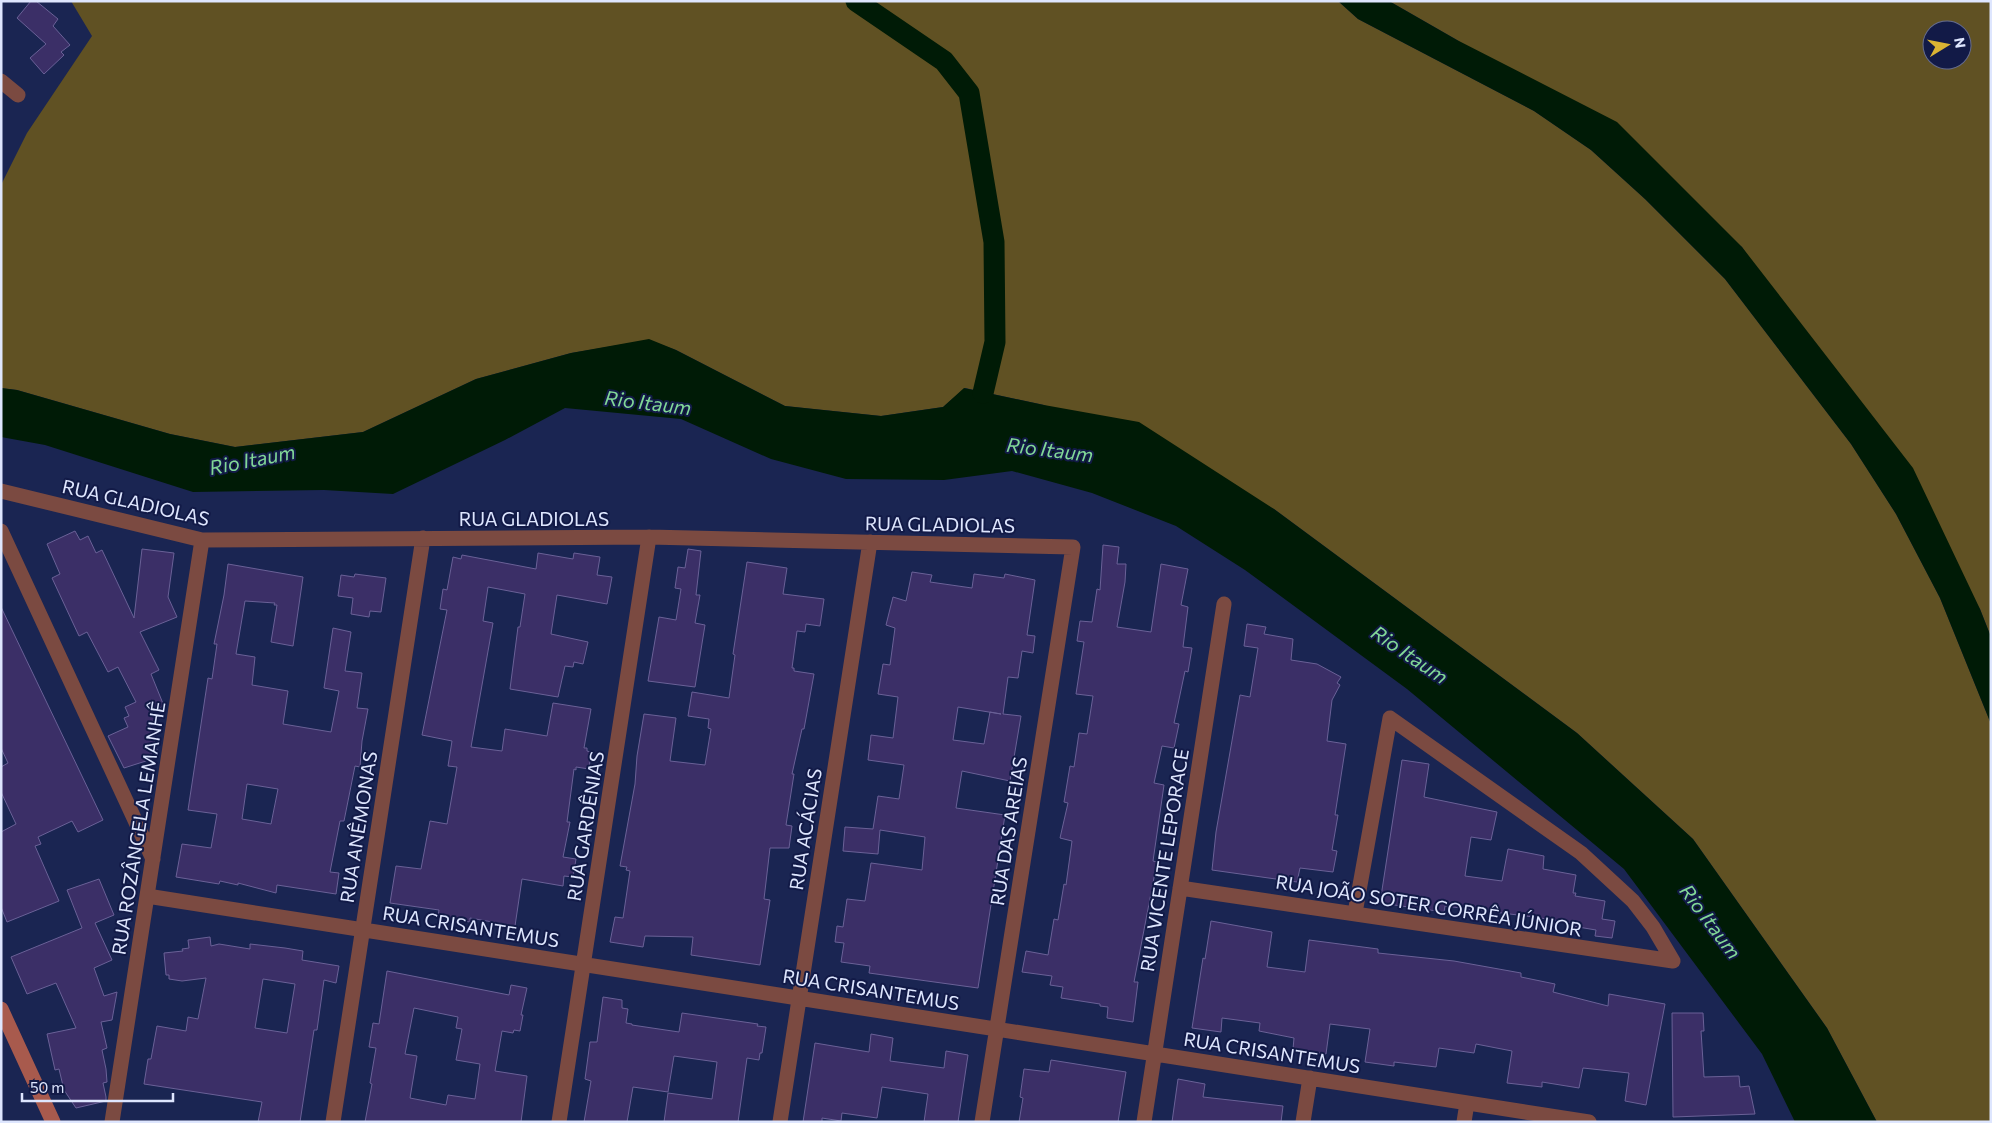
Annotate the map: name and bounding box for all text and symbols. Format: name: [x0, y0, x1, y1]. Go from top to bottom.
north arrow: [1922, 20, 1972, 70]
text: N: [1951, 36, 1970, 49]
water label: Rio Itaum: [603, 385, 693, 419]
water label: Rio Itaum: [1005, 432, 1095, 466]
water label: Rio Itaum: [207, 439, 297, 479]
street label: RUA GLADIOLAS: [60, 474, 212, 530]
street label: RUA GLADIOLAS: [459, 507, 609, 530]
street label: RUA GLADIOLAS: [865, 511, 1015, 537]
water label: Rio Itaum: [1367, 620, 1453, 688]
street label: RUA ROZÂNGELA LEMANHÊ: [107, 700, 169, 956]
street label: RUA VICENTE LEPORACE: [1135, 747, 1193, 973]
street label: RUA GARDÊNIAS: [562, 749, 608, 903]
street label: RUA ANÊMONAS: [335, 750, 381, 904]
street label: RUA DAS AREIAS: [985, 755, 1031, 907]
street label: RUA ACÁCIAS: [784, 766, 826, 892]
street label: RUA JOÃO SOTER CORRÊA JÚNIOR: [1274, 868, 1584, 941]
water label: Rio Itaum: [1675, 879, 1747, 963]
street label: RUA CRISANTEMUS: [381, 901, 561, 951]
street label: RUA CRISANTEMUS: [781, 964, 961, 1014]
street label: RUA CRISANTEMUS: [1182, 1027, 1362, 1077]
scale bar: [22, 1070, 174, 1102]
text: 50 m: [30, 1078, 64, 1096]

